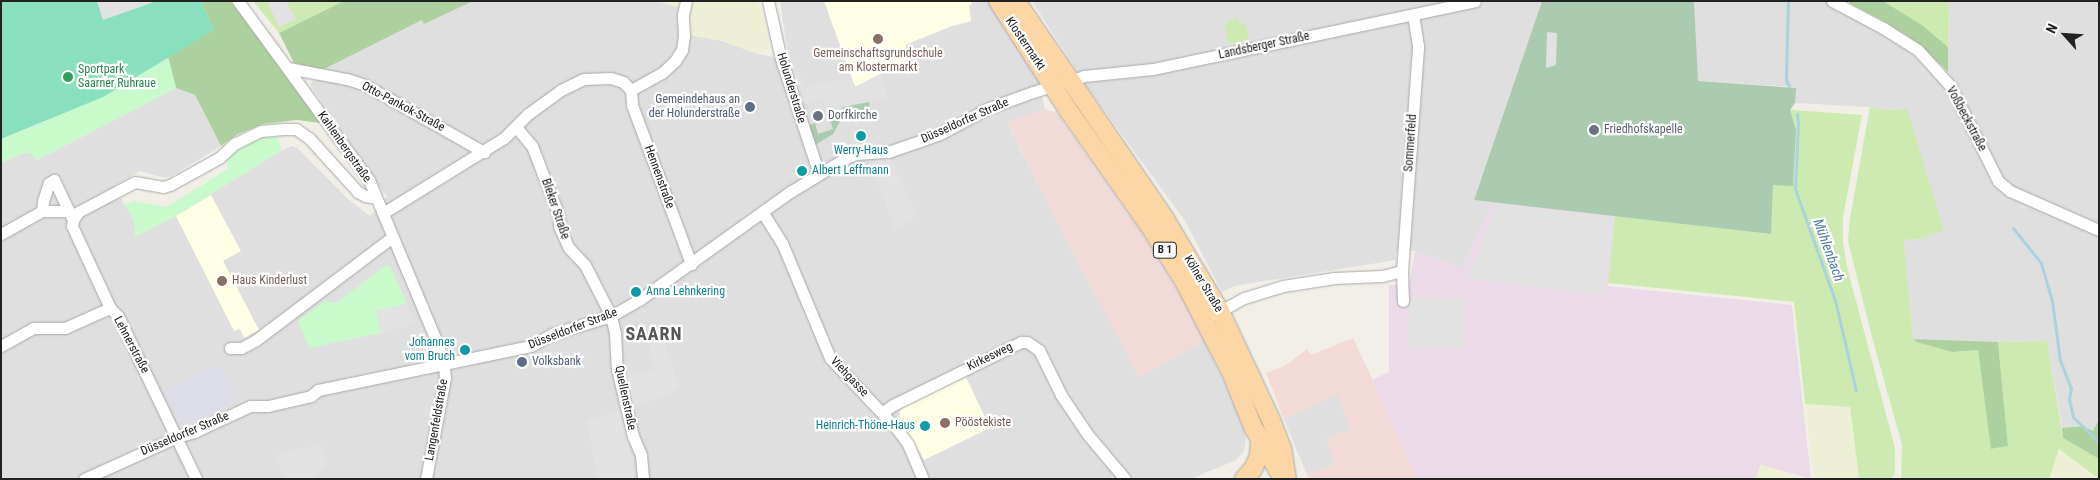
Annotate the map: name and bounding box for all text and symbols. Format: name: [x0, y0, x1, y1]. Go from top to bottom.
north arrow: [2040, 10, 2090, 60]
street label: Klostermarkt: [1002, 15, 1048, 73]
text: N: [2042, 21, 2061, 36]
street label: Landsberger Straße: [1217, 29, 1311, 63]
marker: Gemeinschaftsgrundschule am Klostermarkt: [872, 33, 884, 45]
place label: Gemeinschaftsgrundschule am Klostermarkt: [813, 47, 943, 75]
street label: Holunderstraße: [773, 51, 809, 125]
place label: Sportpark Saarner Ruhraue: [78, 63, 156, 91]
marker: Sportpark Saarner Ruhraue: [62, 71, 74, 83]
street label: Otto-Pankok-Straße: [359, 79, 447, 135]
street label: Voßbeckstraße: [1943, 84, 1989, 154]
place label: Gemeindehaus an der Holunderstraße: [649, 93, 740, 121]
street label: Düsseldorfer Straße: [919, 95, 1011, 147]
marker: Gemeindehaus an der Holunderstraße: [744, 101, 756, 113]
street label: Kahlenbergstraße: [314, 109, 374, 185]
place label: Dorfkirche: [828, 109, 877, 123]
marker: Dorfkirche: [812, 110, 824, 122]
street label: Sommerfeld: [1402, 114, 1420, 172]
place label: Friedhofskapelle: [1604, 123, 1683, 137]
marker: Friedhofskapelle: [1588, 124, 1600, 136]
marker: Werry-Haus: [855, 130, 867, 142]
street label: Hennenstraße: [641, 143, 677, 211]
place label: Werry-Haus: [834, 144, 888, 158]
place label: Albert Leffmann: [812, 164, 889, 178]
marker: Albert Leffmann: [796, 165, 808, 177]
street label: Bleker Straße: [538, 177, 572, 241]
water label: Mühlenbach: [1810, 216, 1848, 284]
road number: B 1: [1152, 242, 1178, 258]
street label: Kölner Straße: [1180, 253, 1226, 315]
place label: Haus Kinderlust: [232, 274, 307, 288]
marker: Haus Kinderlust: [216, 275, 228, 287]
place label: Anna Lehnkering: [646, 285, 725, 299]
marker: Anna Lehnkering: [630, 286, 642, 298]
street label: Düsseldorfer Straße: [526, 305, 620, 353]
street label: Lehnerstraße: [110, 314, 152, 376]
district label: SAARN: [625, 323, 683, 345]
place label: Johannes vom Bruch: [405, 336, 455, 364]
street label: Kirkesweg: [965, 340, 1015, 374]
marker: Johannes vom Bruch: [459, 344, 471, 356]
street label: Viehgasse: [827, 354, 871, 400]
place label: Volksbank: [532, 355, 581, 369]
marker: Volksbank: [516, 356, 528, 368]
street label: Quellenstraße: [611, 364, 639, 432]
street label: Langenfeldstraße: [423, 378, 451, 462]
street label: Düsseldorfer Straße: [139, 409, 231, 459]
place label: Pööstekiste: [955, 416, 1011, 430]
marker: Pööstekiste: [939, 417, 951, 429]
place label: Heinrich-Thöne-Haus: [816, 419, 915, 433]
marker: Heinrich-Thöne-Haus: [919, 420, 931, 432]

